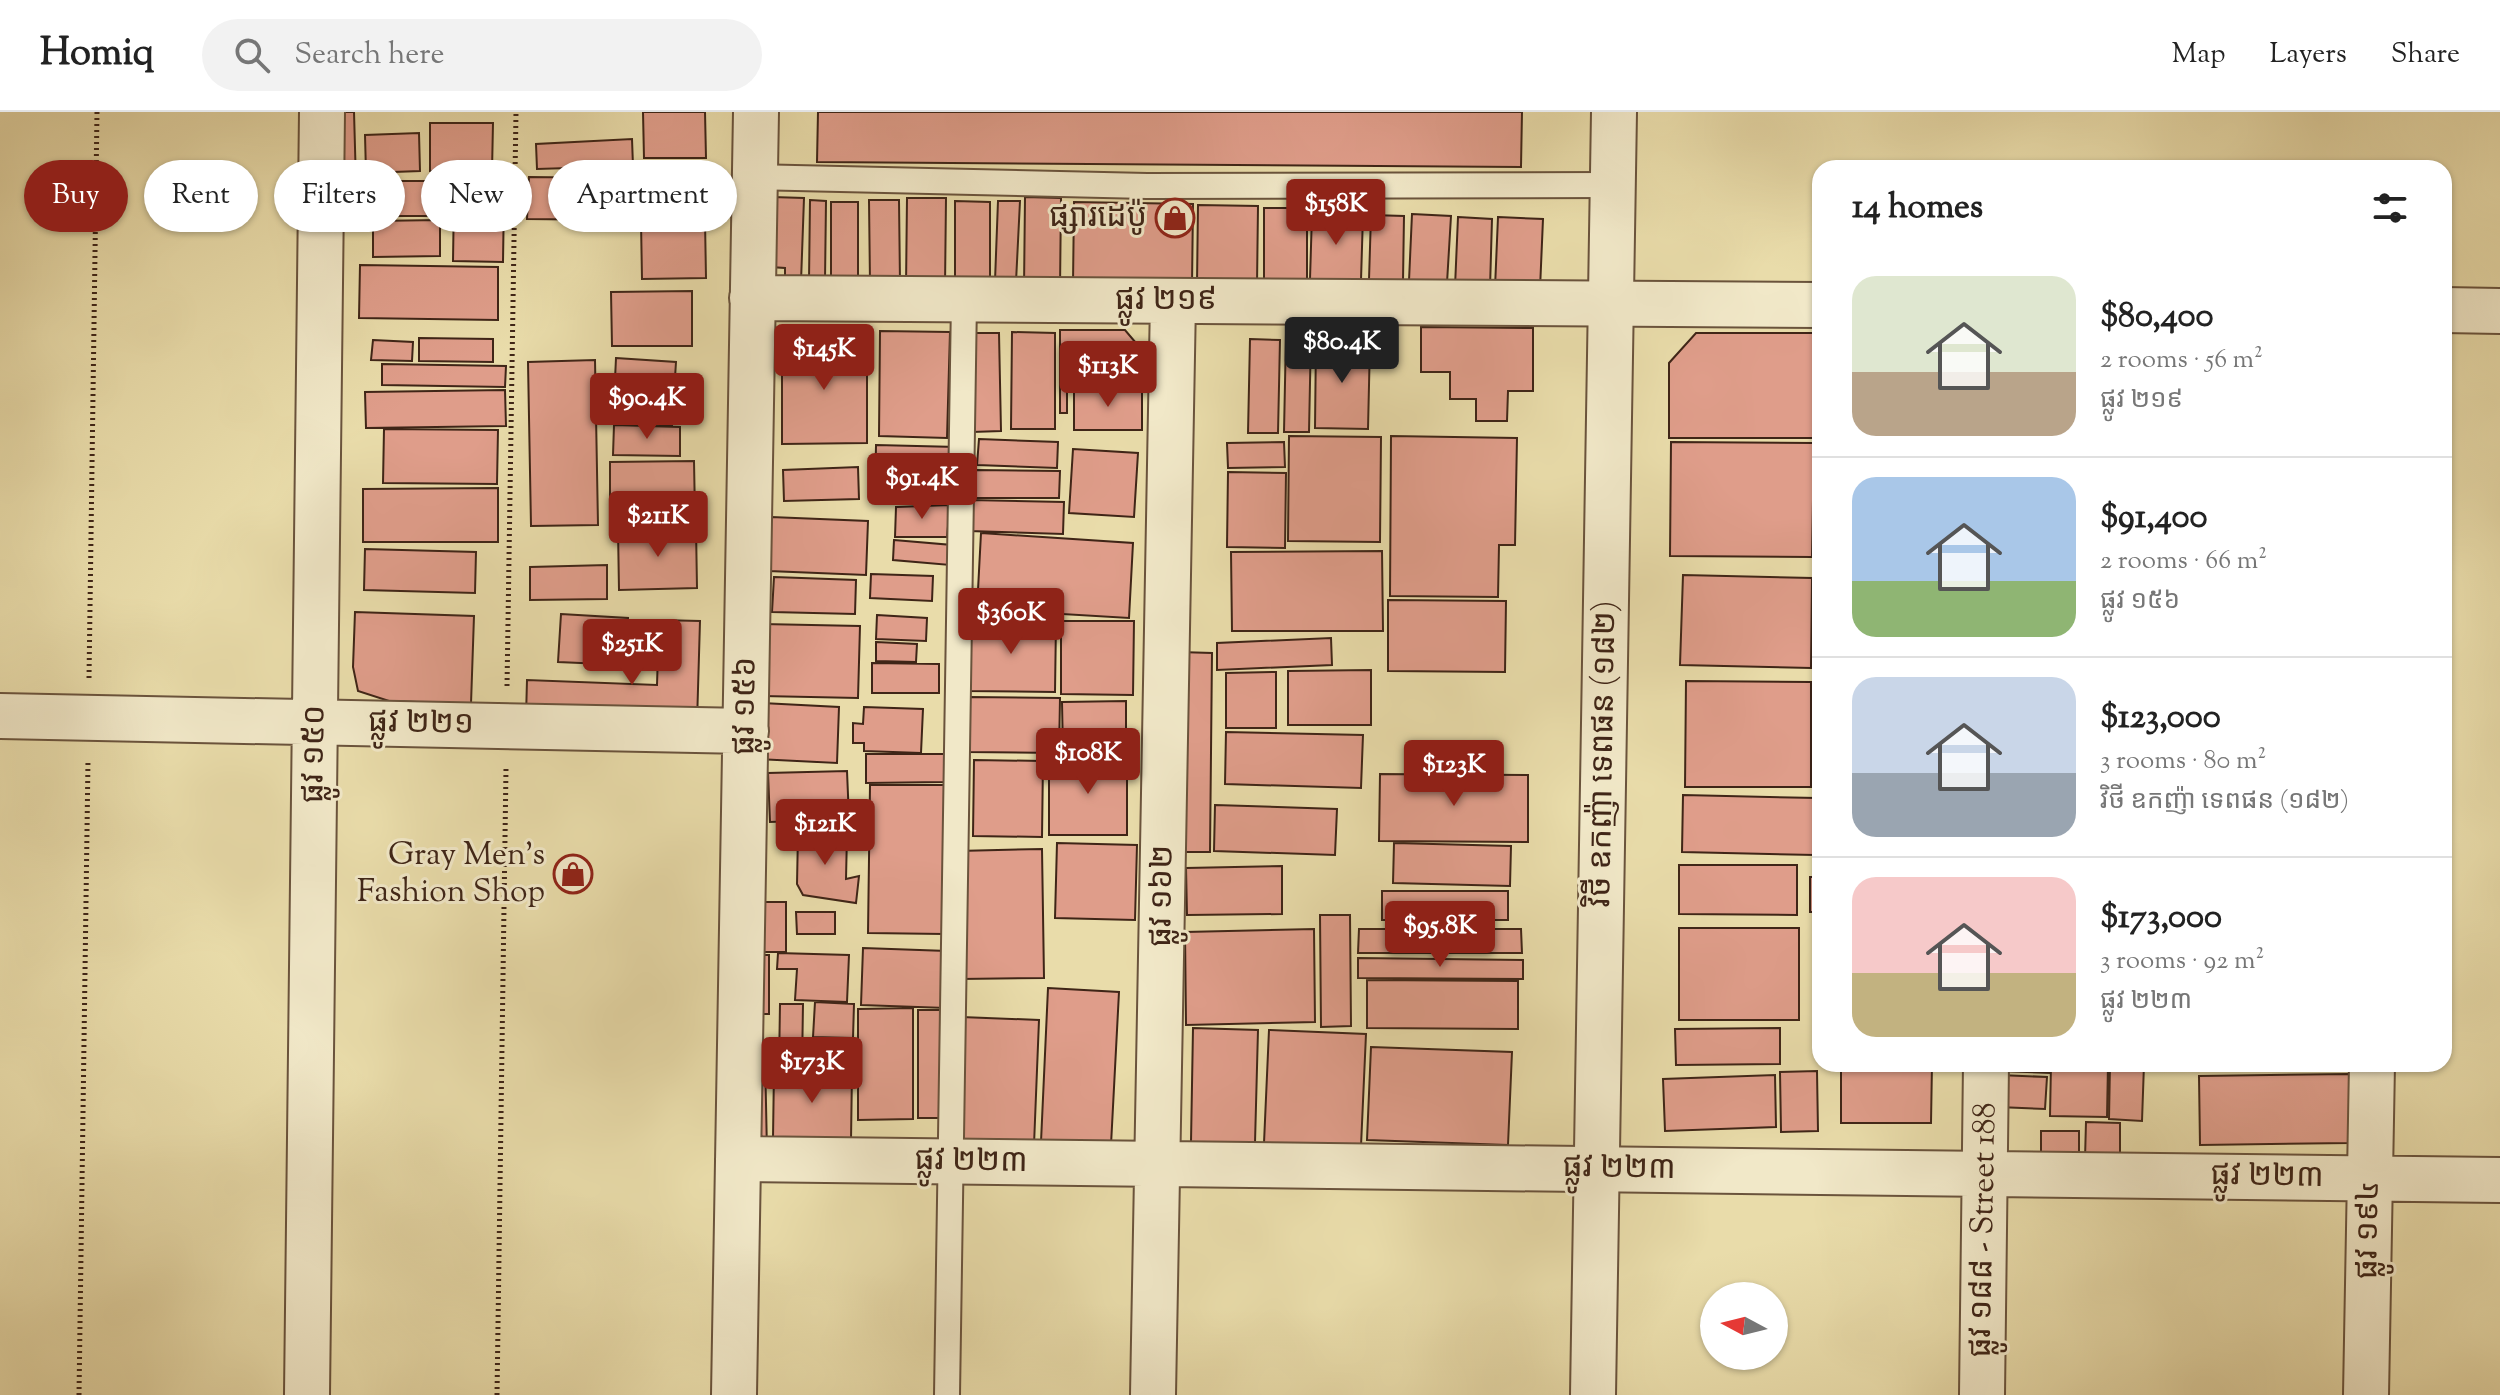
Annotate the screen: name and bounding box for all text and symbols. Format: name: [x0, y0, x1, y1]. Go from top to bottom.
search box: [202, 19, 762, 91]
text: Homiq: [40, 28, 154, 82]
icon: search: [230, 33, 274, 77]
text: Search here: [294, 34, 445, 77]
text: Map: [2172, 35, 2225, 75]
text: Layers: [2269, 35, 2347, 75]
text: Share: [2391, 35, 2460, 75]
chip: Buy: [24, 160, 128, 232]
chip: Rent: [144, 160, 258, 232]
chip: Filters: [274, 160, 405, 232]
chip: New: [421, 160, 532, 232]
chip: Apartment: [548, 160, 737, 232]
pin: $158K: [1280, 179, 1392, 247]
text: 14 homes: [1852, 184, 1983, 233]
text: $158K: [1304, 186, 1368, 223]
icon: filters: [2368, 186, 2412, 230]
place label: ផ្សារដេប៉ូ: [1049, 195, 1147, 241]
shop icon: ផ្សារដេប៉ូ: [1154, 197, 1196, 239]
street label: ផ្លូវ ២១៩: [1115, 278, 1217, 326]
text: $80,400: [2100, 293, 2214, 342]
icon: home: [1916, 308, 2012, 404]
pin: $80.4K: [1277, 317, 1407, 385]
pin: $145K: [768, 324, 880, 392]
text: $80.4K: [1303, 324, 1381, 361]
text: $145K: [792, 331, 856, 368]
pin: $113K: [1052, 341, 1164, 409]
text: 2 rooms · 56 m²: [2100, 342, 2263, 379]
text: $113K: [1078, 348, 1138, 385]
pin: $90.4K: [582, 373, 712, 441]
text: $90.4K: [608, 380, 686, 417]
text: ផ្លូវ ២១៩: [2100, 382, 2183, 419]
pin: $91.4K: [857, 453, 987, 521]
text: $91.4K: [885, 460, 959, 497]
pin: $211K: [602, 491, 714, 559]
text: $91,400: [2100, 494, 2208, 543]
text: $211K: [627, 498, 689, 535]
icon: home: [1916, 509, 2012, 605]
text: 2 rooms · 66 m²: [2100, 543, 2267, 580]
text: ផ្លូវ ១៥៦: [2100, 583, 2180, 620]
pin: $360K: [955, 588, 1067, 656]
text: $360K: [976, 595, 1046, 632]
street label: វិថី ឧកញ៉ា ទេពផន (១៨២): [1578, 600, 1630, 908]
pin: $251K: [576, 619, 688, 687]
text: $251K: [601, 626, 663, 663]
street label: ផ្លូវ ១៥៦: [722, 656, 772, 756]
text: $123,000: [2100, 694, 2221, 743]
street label: ផ្លូវ ២២១: [368, 700, 474, 750]
street label: ផ្លូវ ១៥០: [291, 704, 341, 804]
icon: home: [1916, 709, 2012, 805]
pin: $108K: [1032, 728, 1144, 796]
text: $108K: [1054, 735, 1122, 772]
pin: $123K: [1398, 740, 1510, 808]
text: 3 rooms · 80 m²: [2100, 743, 2266, 780]
text: $123K: [1422, 747, 1486, 784]
text: វិថី ឧកញ៉ា ទេពផន (១៨២): [2100, 783, 2349, 820]
pin: $121K: [769, 799, 881, 867]
text: $121K: [794, 806, 856, 843]
place label: Gray Men's Fashion Shop: [357, 833, 545, 916]
street label: ផ្លូវ ១៦២: [1139, 844, 1189, 948]
shop icon: Gray Men's Fashion Shop: [552, 853, 594, 895]
text: $173,000: [2100, 894, 2222, 943]
pin: $95.8K: [1375, 901, 1505, 969]
text: $95.8K: [1403, 908, 1477, 945]
icon: home: [1916, 909, 2012, 1005]
text: 3 rooms · 92 m²: [2100, 943, 2264, 980]
text: ផ្លូវ ២២៣: [2100, 983, 2192, 1020]
pin: $173K: [756, 1037, 868, 1105]
text: $173K: [779, 1044, 845, 1081]
street label: ផ្លូវ ១៨៨ - Street 188: [1959, 1102, 2012, 1358]
street label: ផ្លូវ ២២៣: [914, 1138, 1028, 1188]
street label: ផ្លូវ ២២៣: [1562, 1145, 1676, 1195]
street label: ផ្លូវ ២២៣: [2210, 1153, 2324, 1203]
street label: ផ្លូវ ១៩៤: [2345, 1180, 2395, 1280]
north arrow: [1700, 1282, 1788, 1370]
map controls: [1700, 1282, 1788, 1370]

